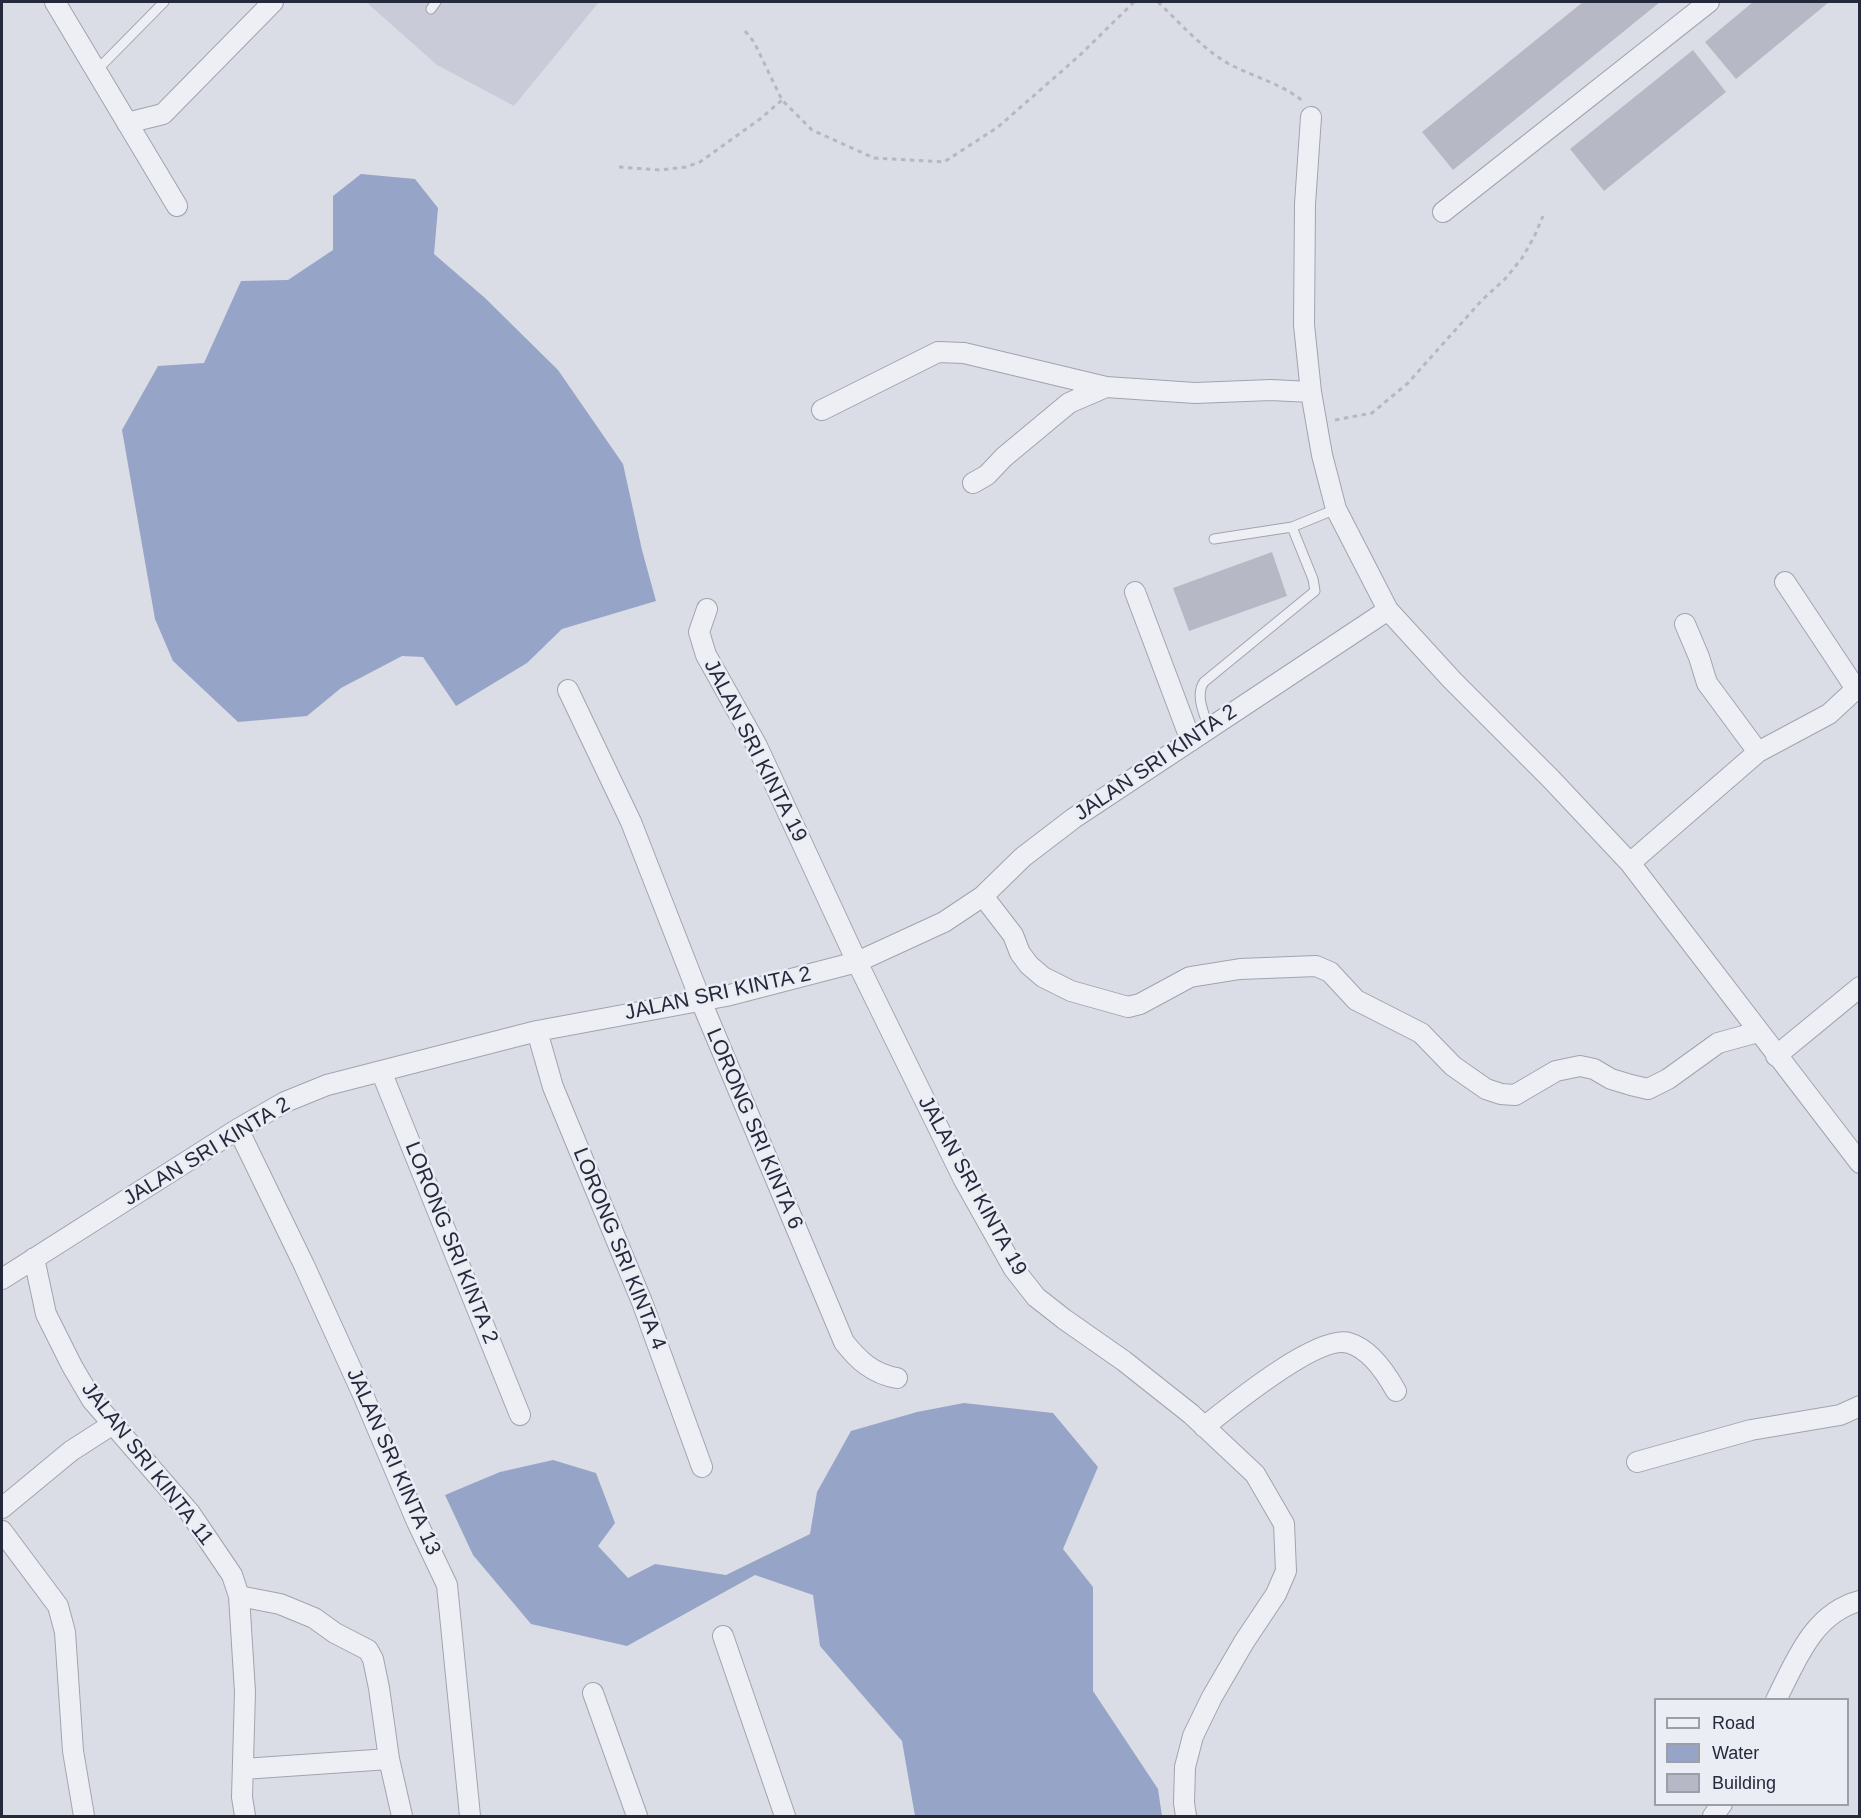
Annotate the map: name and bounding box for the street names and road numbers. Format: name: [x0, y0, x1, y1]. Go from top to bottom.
street label: JALAN SRI KINTA 19: [698, 656, 812, 846]
street label: JALAN SRI KINTA 2: [1070, 699, 1242, 827]
street label: JALAN SRI KINTA 2: [623, 962, 813, 1026]
street label: LORONG SRI KINTA 6: [700, 1025, 808, 1233]
street label: JALAN SRI KINTA 2: [119, 1092, 295, 1212]
street label: JALAN SRI KINTA 19: [912, 1092, 1032, 1280]
street label: LORONG SRI KINTA 2: [399, 1138, 503, 1348]
street label: LORONG SRI KINTA 4: [567, 1144, 671, 1354]
street label: JALAN SRI KINTA 13: [341, 1365, 445, 1559]
street label: JALAN SRI KINTA 11: [76, 1377, 218, 1551]

